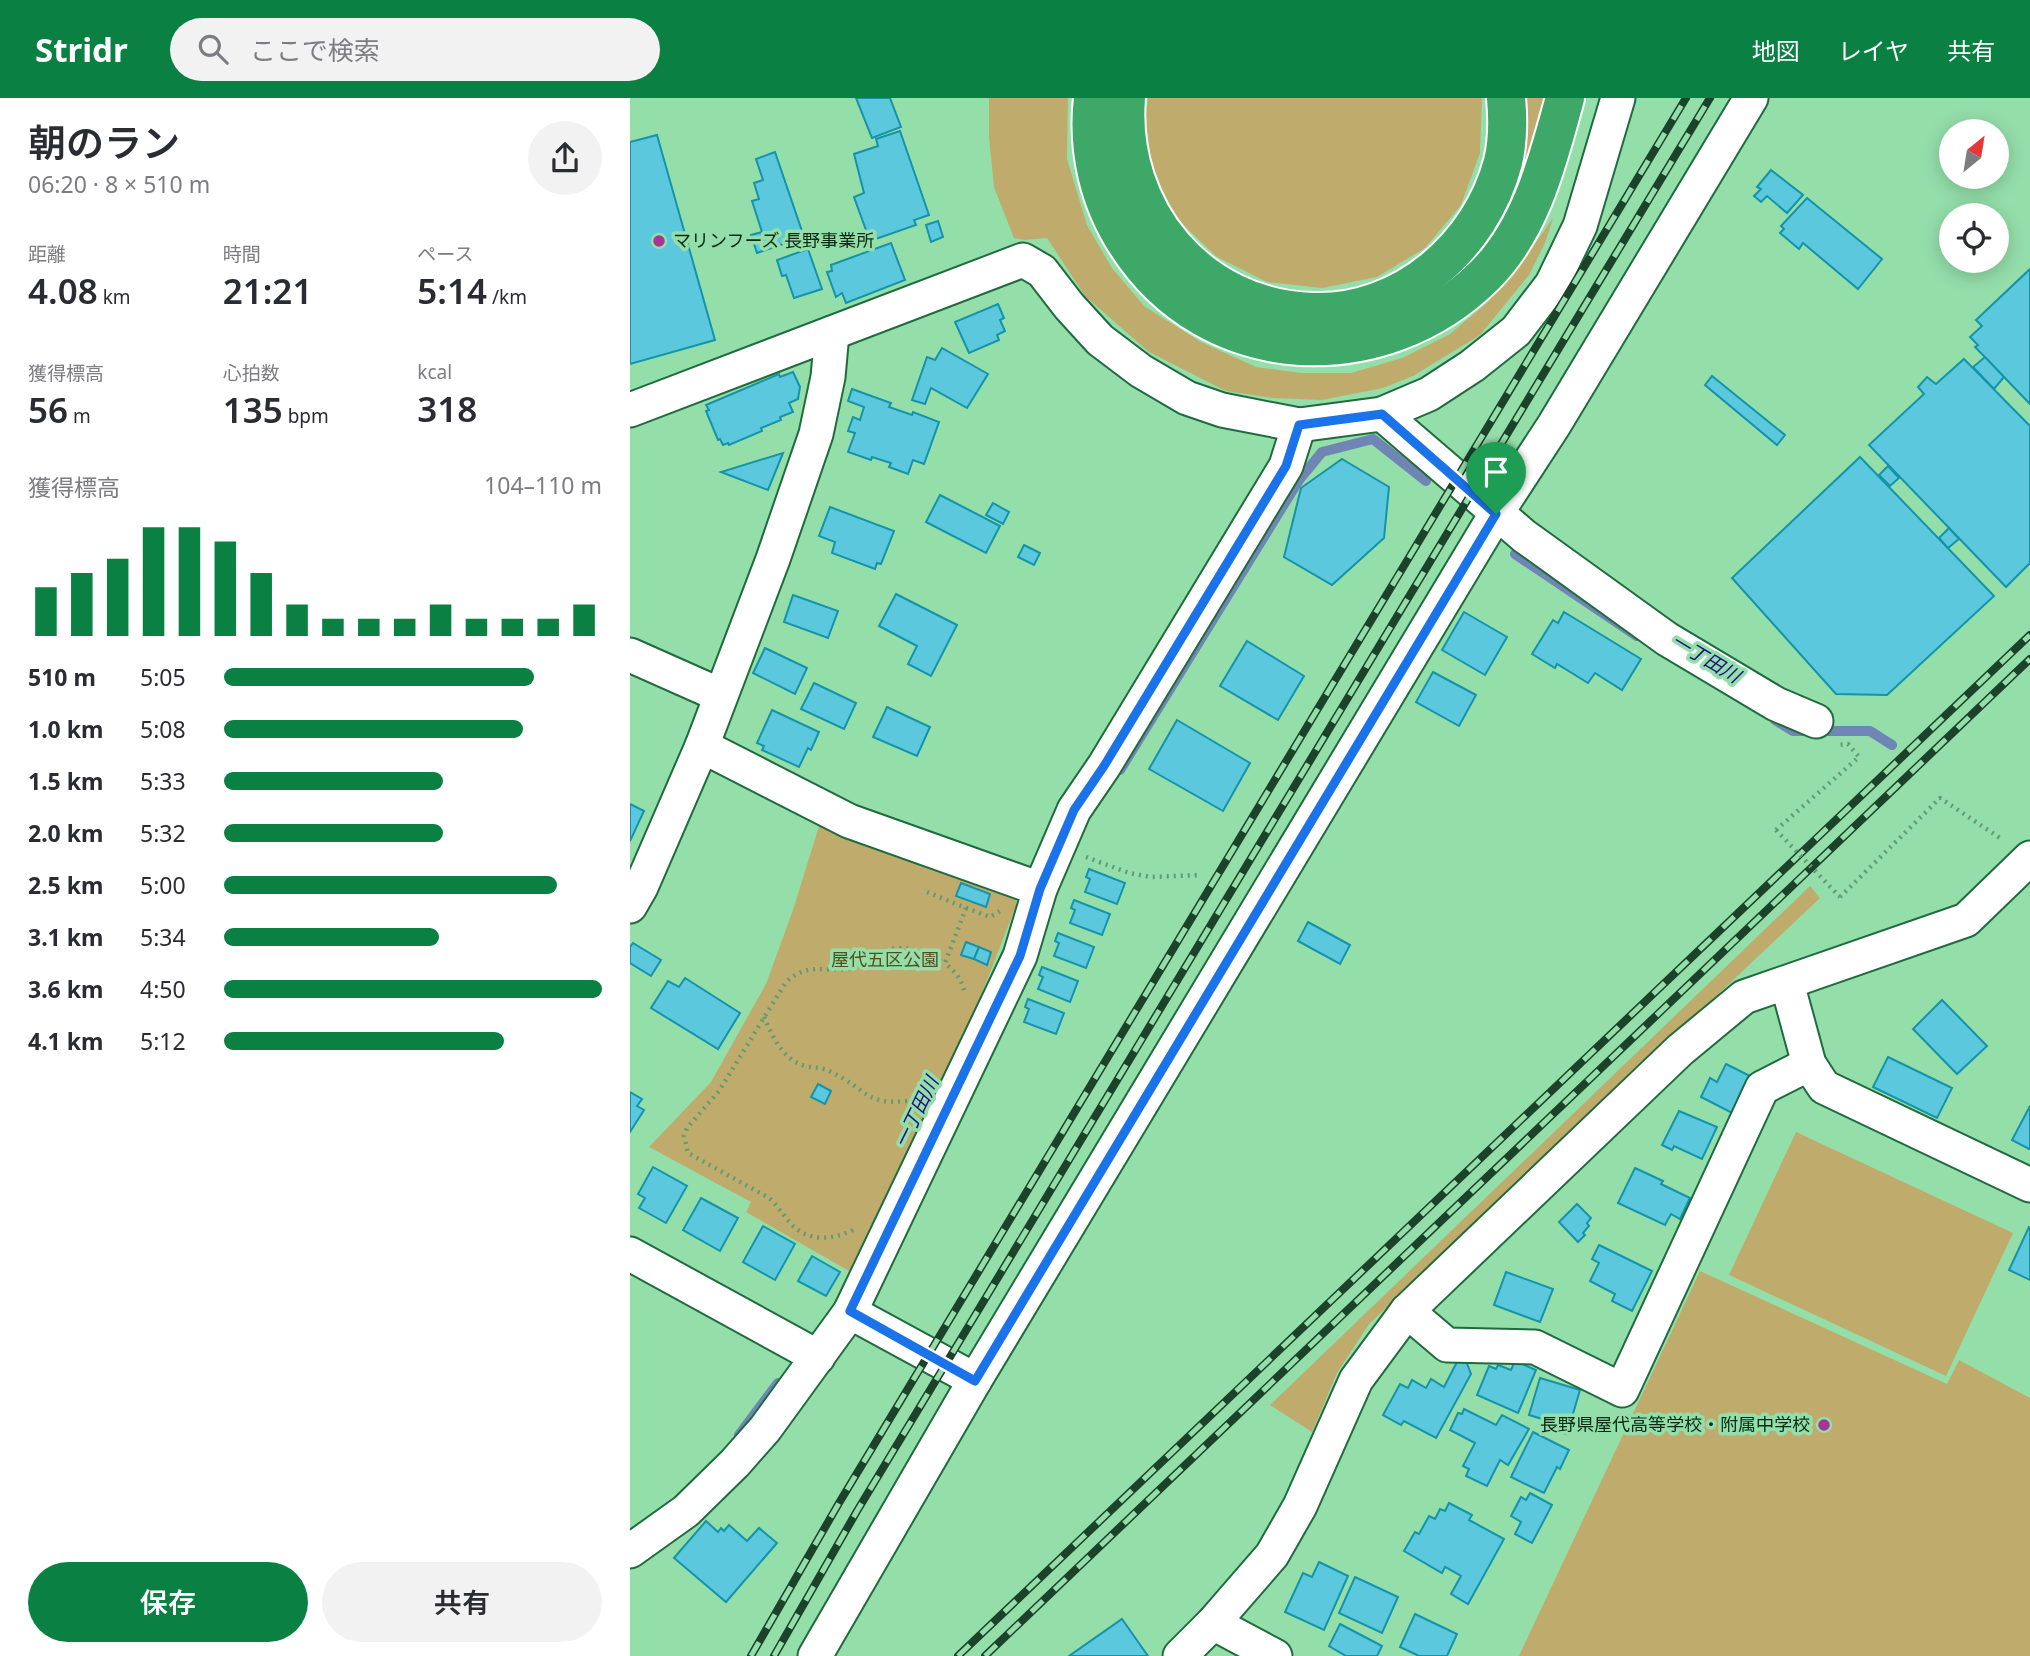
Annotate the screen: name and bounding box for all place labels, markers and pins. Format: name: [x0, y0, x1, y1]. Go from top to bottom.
place label: マリンフーズ 長野事業所: [673, 228, 874, 252]
marker: マリンフーズ 長野事業所: [651, 233, 667, 249]
pin: [1466, 442, 1526, 514]
place label: 長野県屋代高等学校・附属中学校: [1540, 1412, 1810, 1436]
marker: 長野県屋代高等学校・附属中学校: [1816, 1417, 1832, 1433]

